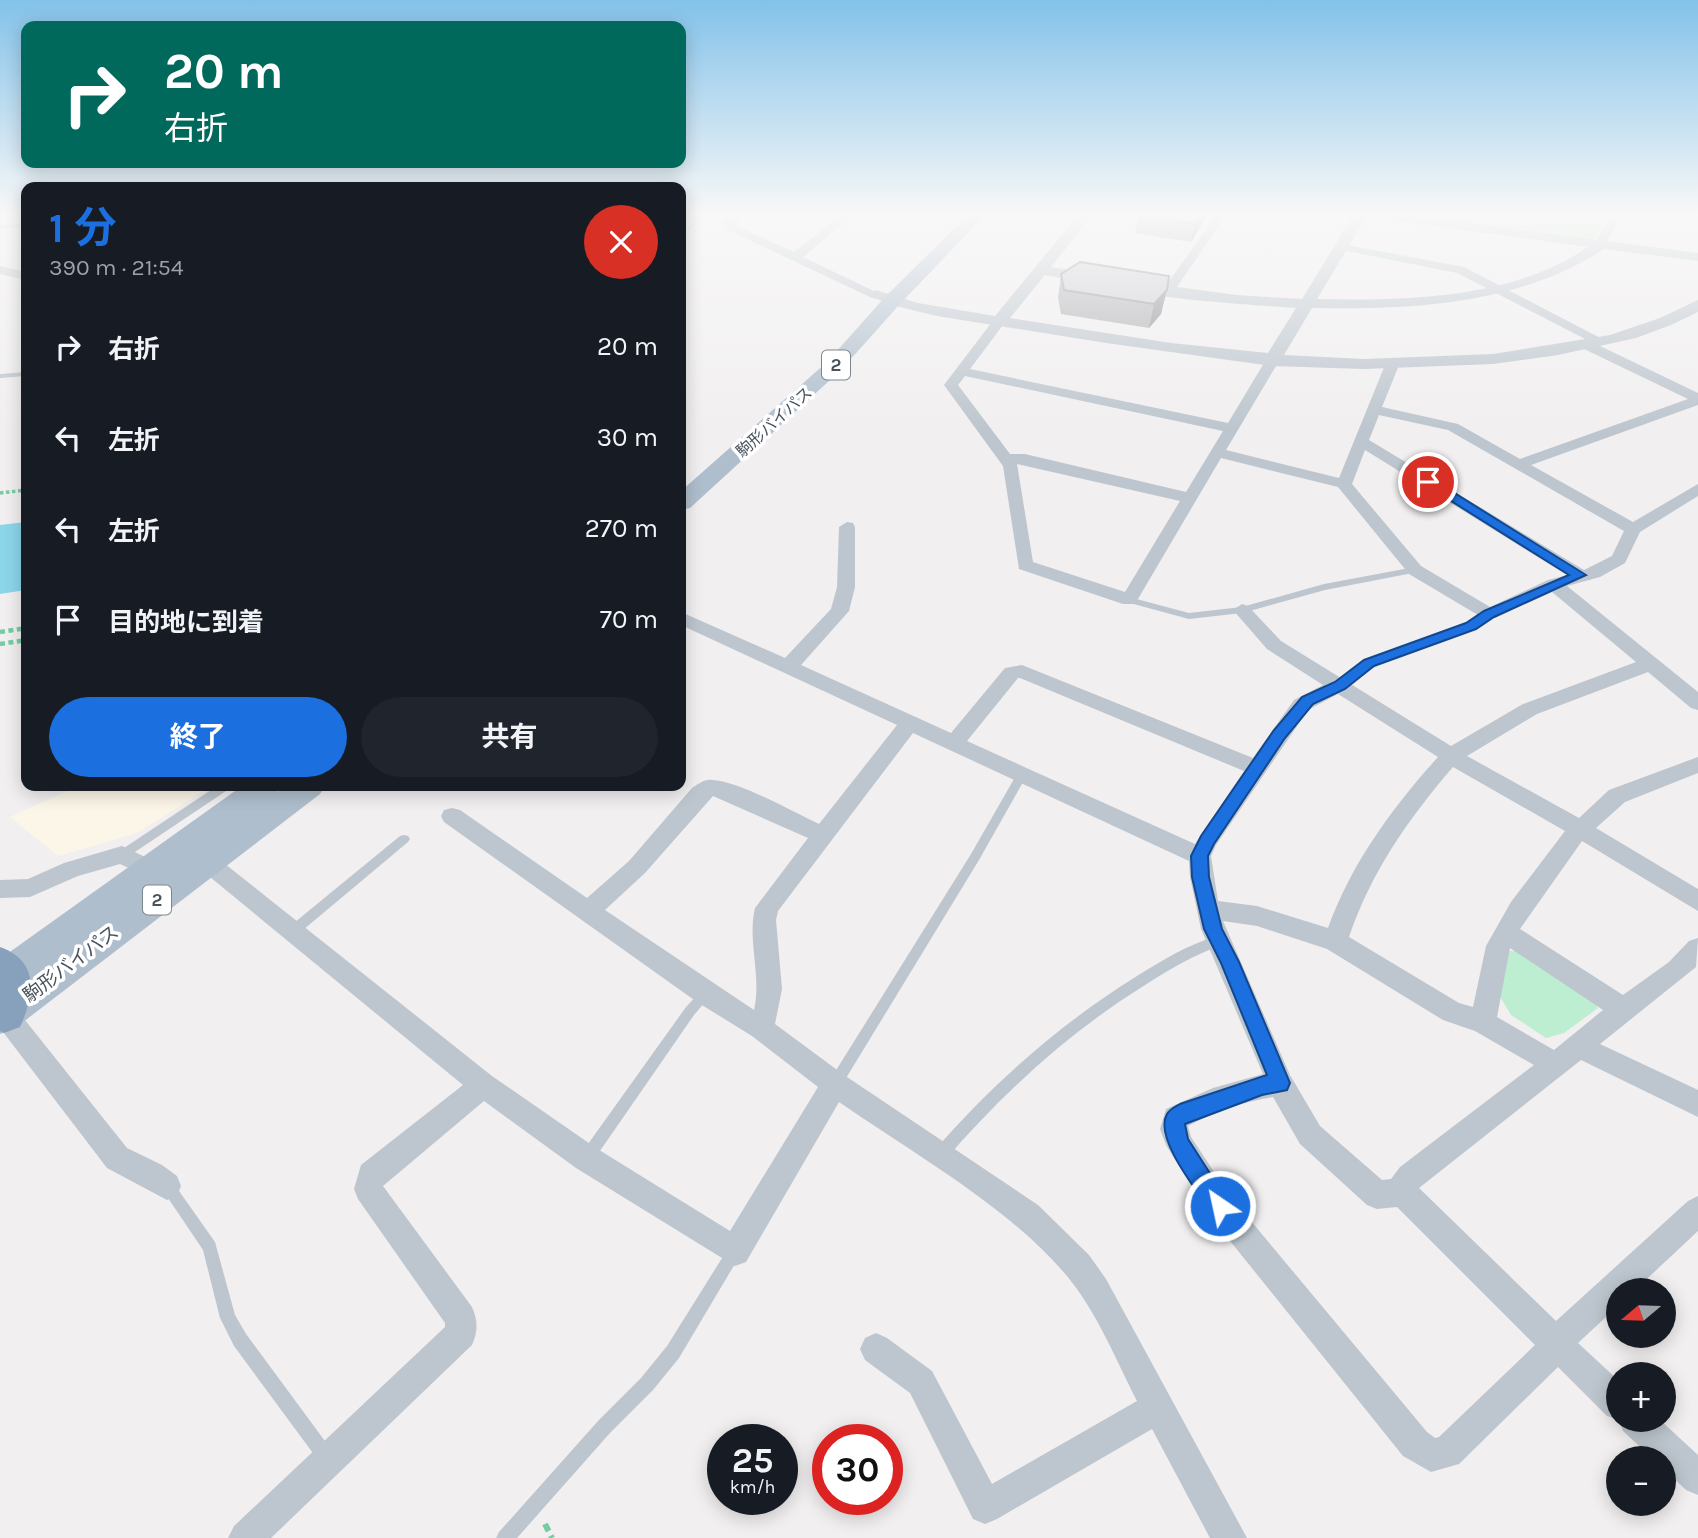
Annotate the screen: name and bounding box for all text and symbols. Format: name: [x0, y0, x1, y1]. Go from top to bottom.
text: 20 m: [164, 43, 284, 100]
icon: right: [49, 49, 140, 140]
text: 右折: [164, 110, 228, 147]
text: 1 分: [49, 203, 117, 253]
button: close: [584, 205, 658, 279]
text: 390 m · 21:54: [49, 254, 184, 281]
icon: right: [49, 328, 87, 366]
text: 20 m: [597, 331, 658, 362]
text: 右折: [108, 334, 160, 365]
road number: 2: [822, 351, 850, 380]
street label: 駒形バイパス: [732, 383, 816, 461]
icon: left: [49, 419, 87, 457]
text: 30 m: [597, 422, 658, 453]
text: 左折: [108, 425, 160, 456]
pin: [1398, 452, 1458, 512]
icon: arrive: [1409, 463, 1447, 501]
icon: left: [49, 510, 87, 548]
text: 270 m: [585, 513, 658, 544]
text: 左折: [108, 516, 160, 547]
icon: arrive: [49, 601, 87, 639]
text: 70 m: [600, 604, 658, 635]
text: 目的地に到着: [108, 607, 264, 638]
button: 終了: [49, 697, 347, 777]
button: 共有: [361, 697, 658, 777]
road number: 2: [143, 886, 171, 915]
street label: 駒形バイパス: [19, 921, 123, 1007]
position arrow: [1183, 1169, 1257, 1243]
north arrow: [1606, 1278, 1676, 1348]
map controls: [1606, 1278, 1676, 1516]
button: +: [1606, 1362, 1676, 1432]
speed limit sign: 30: [812, 1424, 903, 1515]
text: 25: [732, 1440, 773, 1481]
button: −: [1606, 1446, 1676, 1516]
text: km/h: [730, 1476, 775, 1498]

